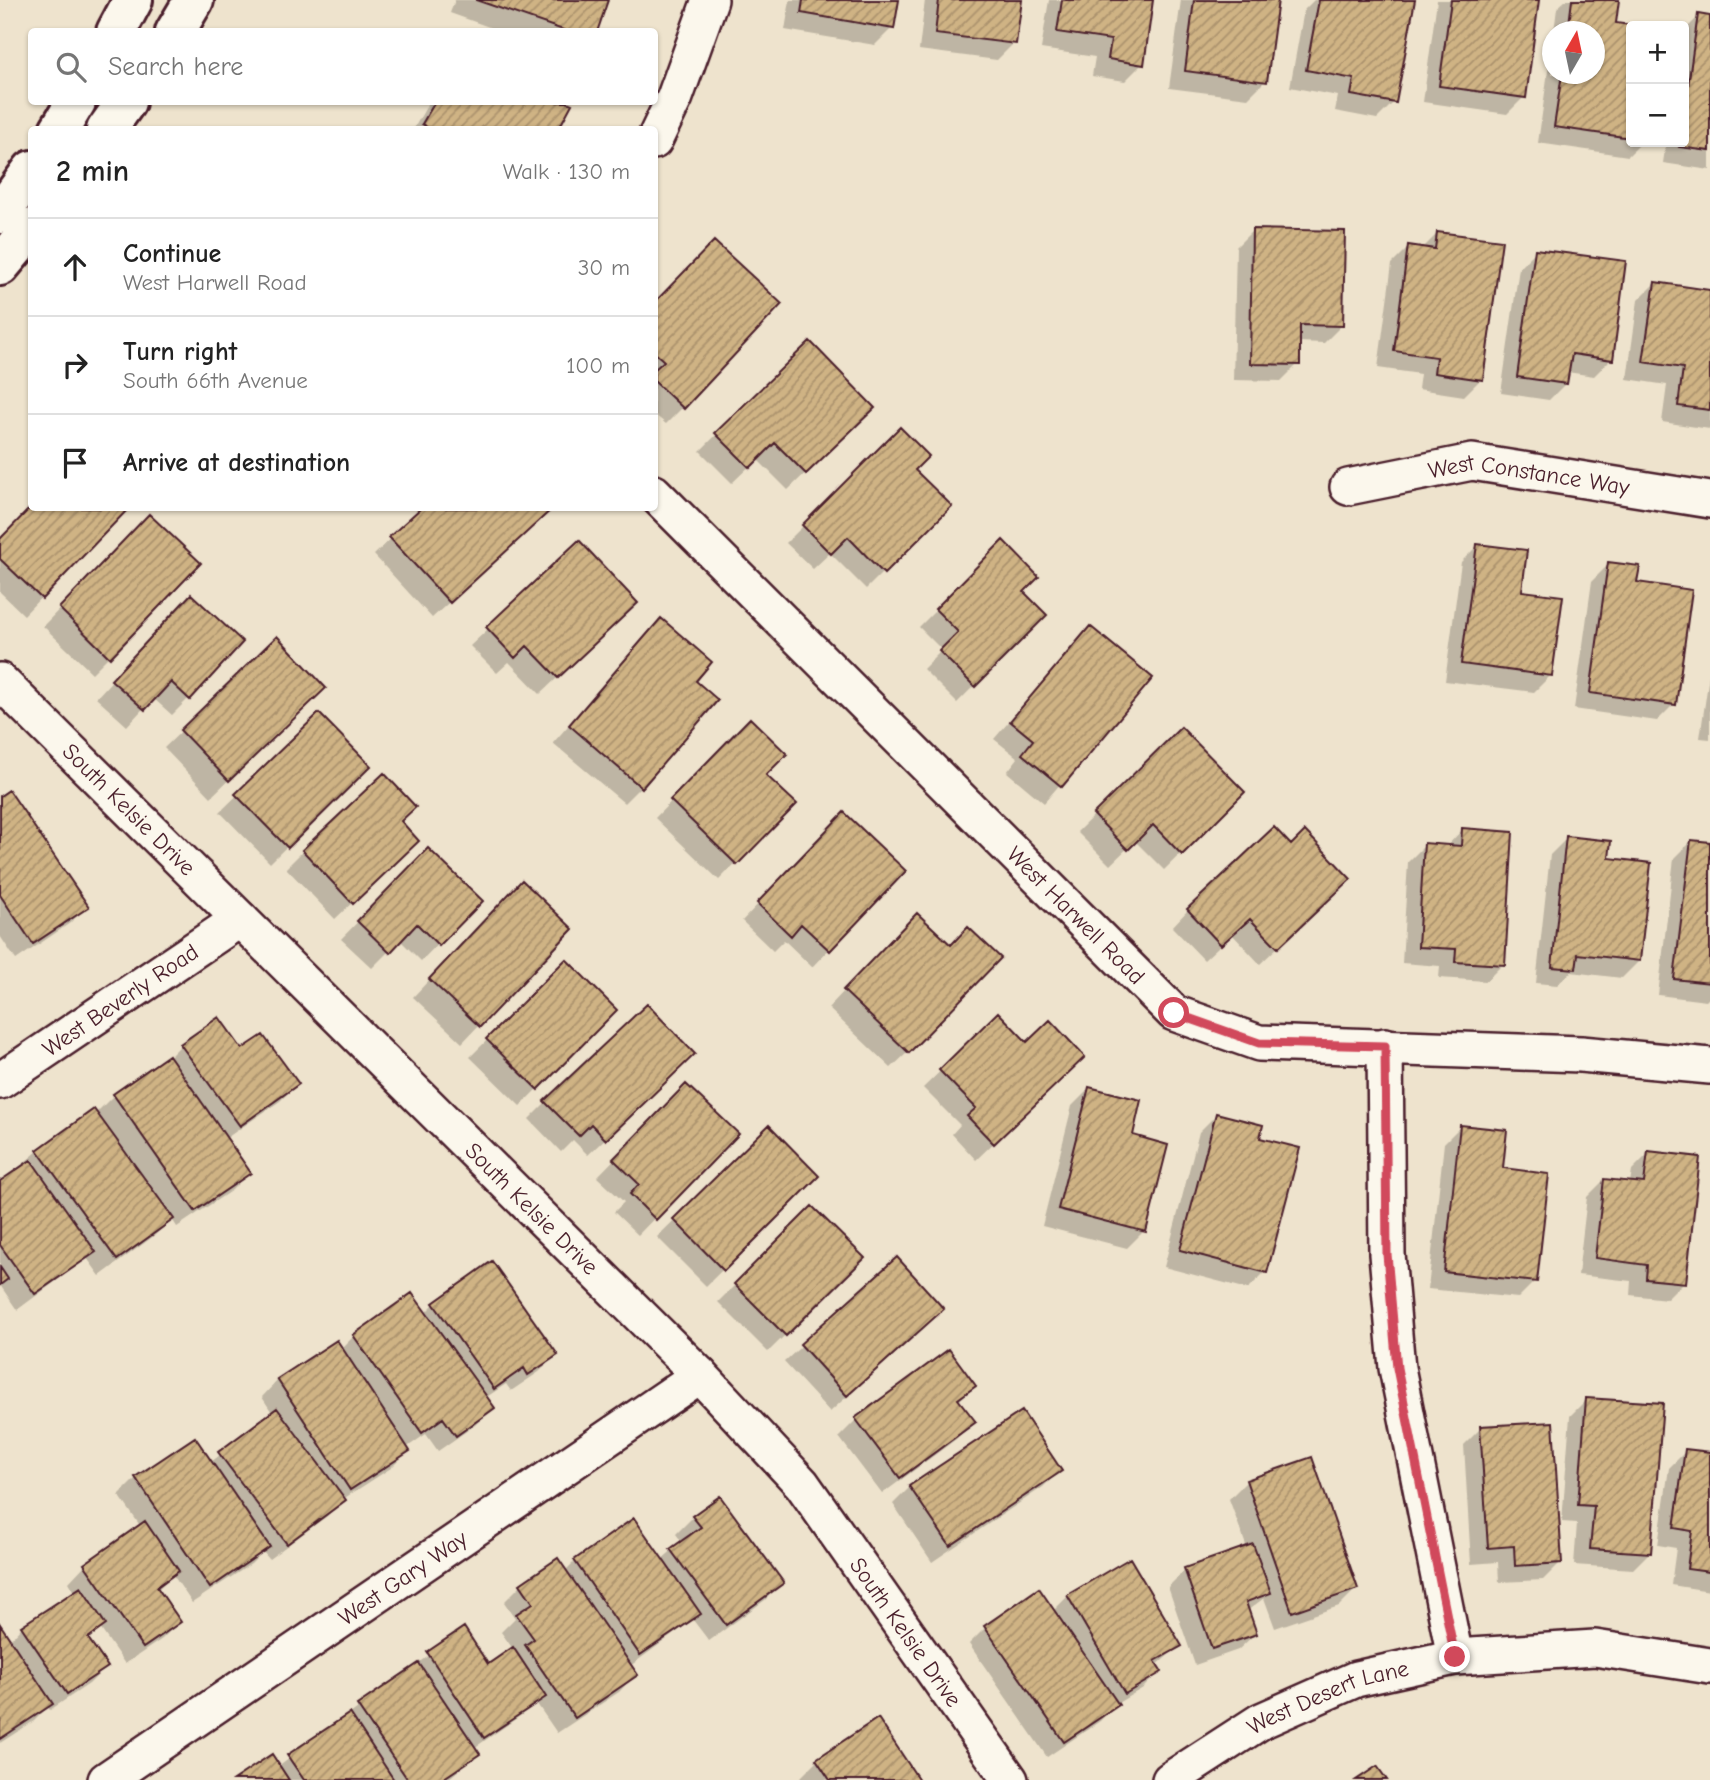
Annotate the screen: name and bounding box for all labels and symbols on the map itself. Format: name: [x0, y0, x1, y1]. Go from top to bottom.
north arrow: [1542, 21, 1605, 84]
street label: West Constance Way: [1426, 448, 1632, 501]
street label: South Kelsie Drive: [57, 738, 201, 881]
street label: West Harwell Road: [1002, 841, 1151, 990]
street label: West Beverly Road: [37, 938, 203, 1062]
route start: [1158, 997, 1189, 1028]
street label: South Kelsie Drive: [460, 1137, 604, 1280]
street label: West Gary Way: [333, 1524, 473, 1631]
street label: South Kelsie Drive: [844, 1552, 968, 1712]
route end: [1439, 1641, 1470, 1672]
street label: West Desert Lane: [1242, 1654, 1411, 1740]

